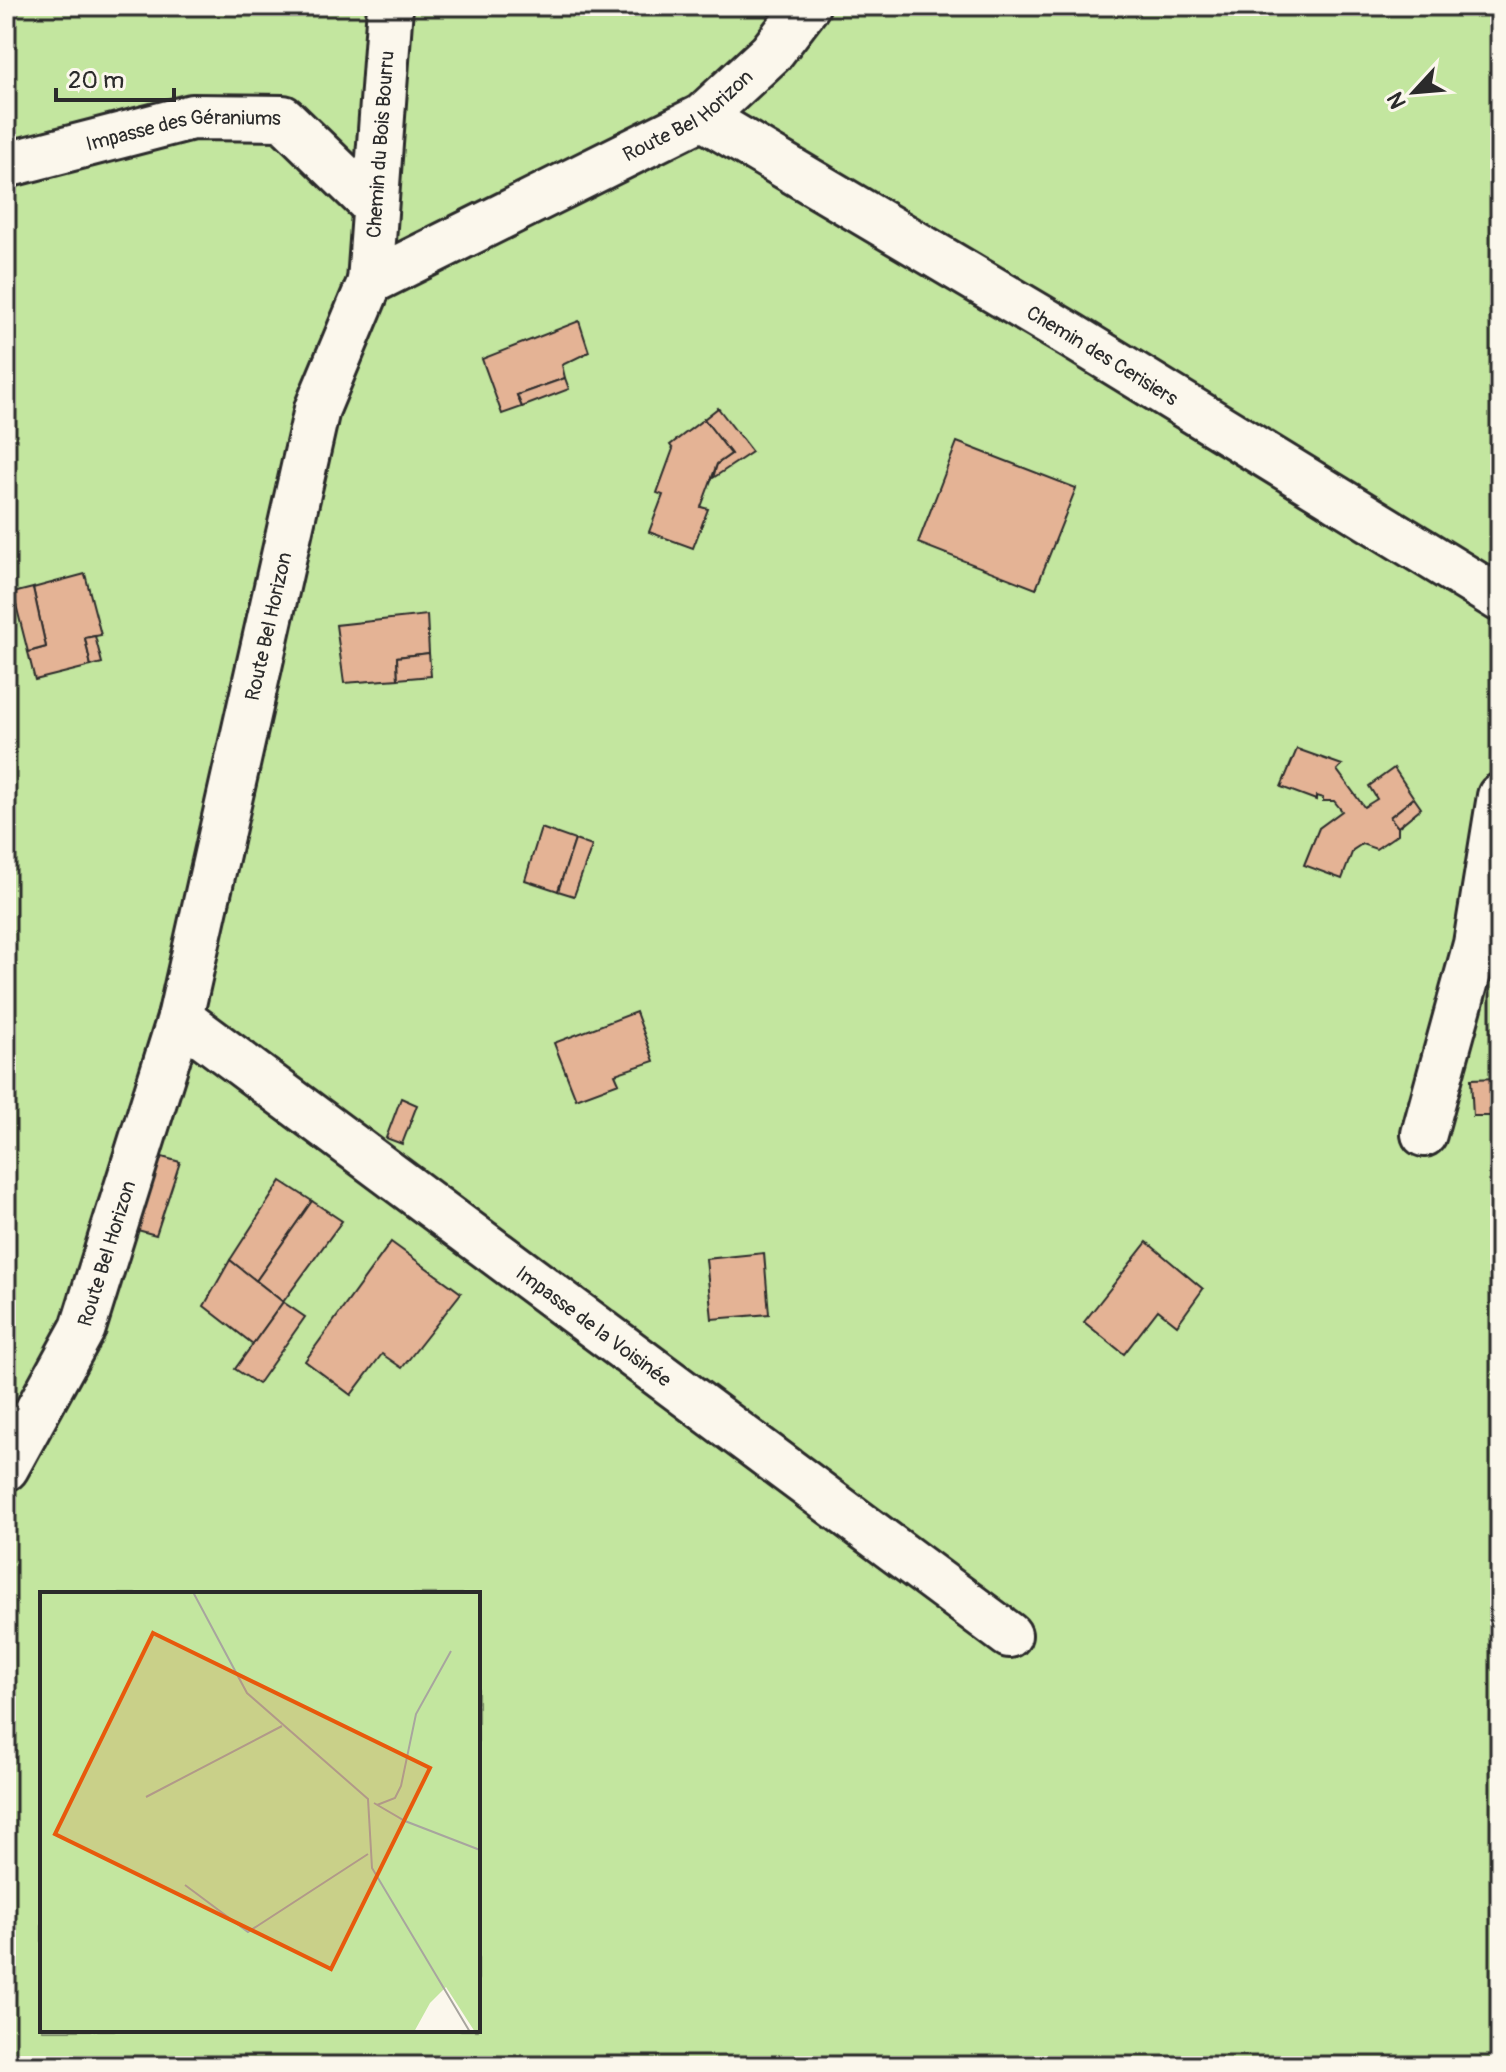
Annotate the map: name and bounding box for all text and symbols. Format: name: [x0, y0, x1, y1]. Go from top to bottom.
street label: Chemin du Bois Bourru: [361, 50, 400, 239]
scale bar: [56, 52, 174, 102]
north arrow: [1374, 52, 1454, 132]
street label: Route Bel Horizon: [619, 64, 758, 167]
text: 20 m: [68, 66, 124, 95]
text: N: [1381, 87, 1413, 113]
street label: Impasse des Géraniums: [83, 105, 281, 157]
street label: Chemin des Cerisiers: [1022, 300, 1183, 411]
street label: Route Bel Horizon: [240, 550, 297, 703]
street label: Route Bel Horizon: [72, 1178, 141, 1329]
street label: Impasse de la Voisinée: [511, 1261, 676, 1393]
inset map: [40, 1592, 480, 2032]

